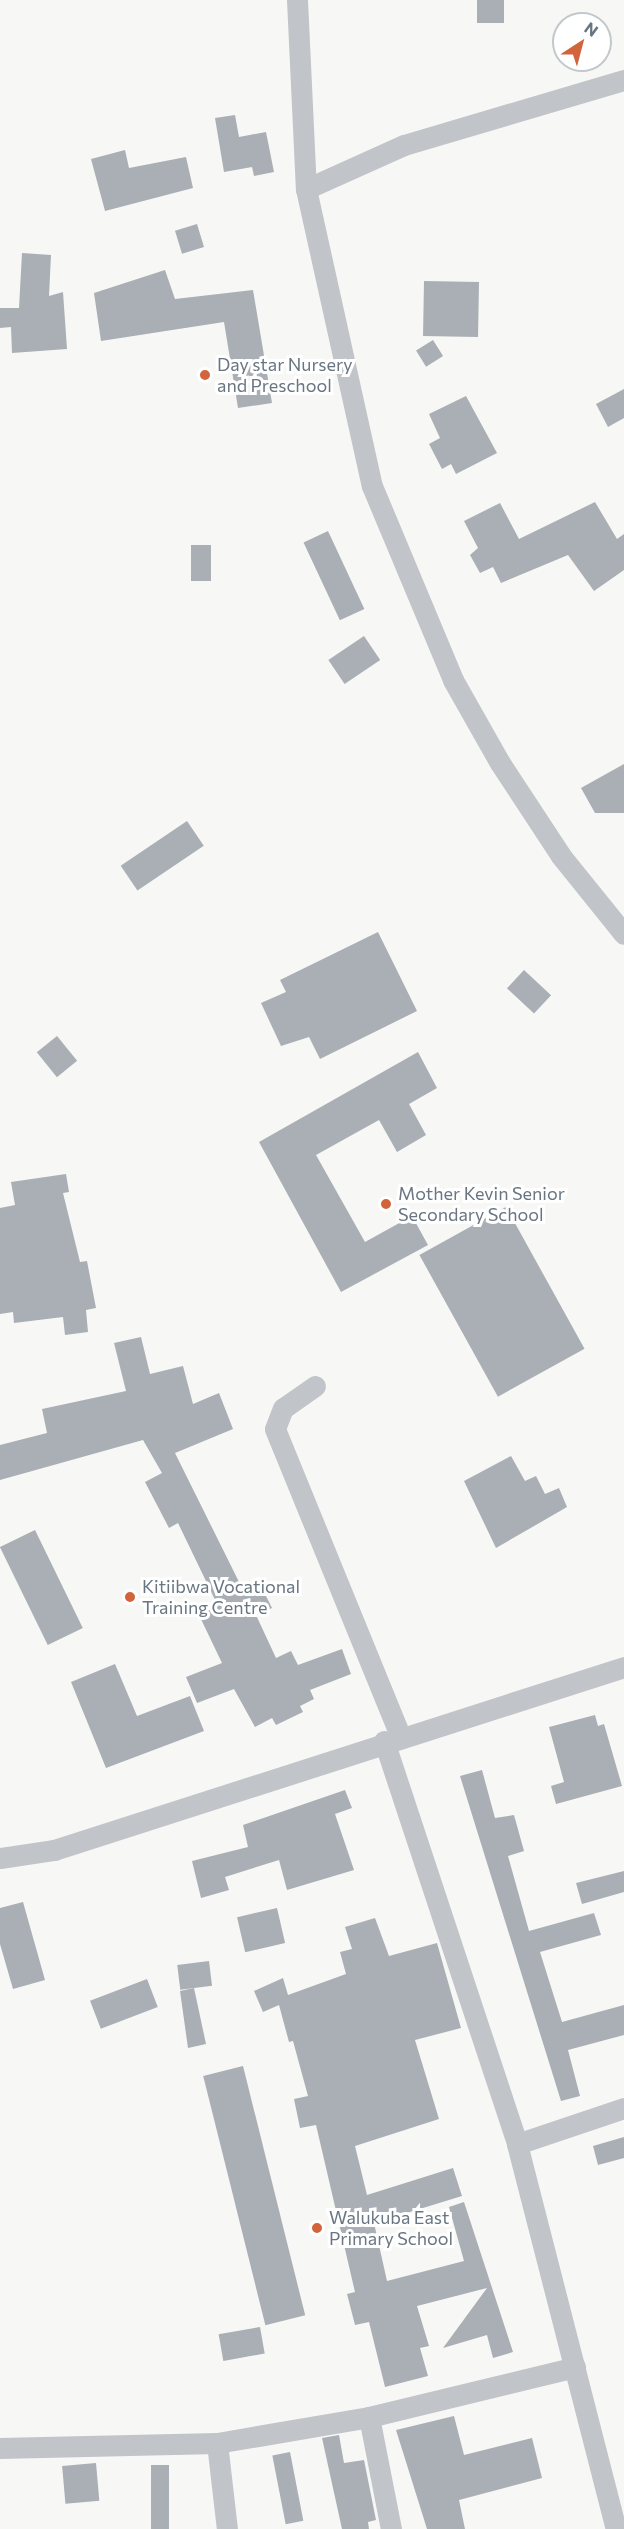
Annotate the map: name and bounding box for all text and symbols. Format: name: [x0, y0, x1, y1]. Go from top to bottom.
north arrow: [552, 12, 612, 72]
text: N: [581, 17, 602, 40]
place label: Day star Nursery and Preschool: [217, 354, 352, 397]
marker: Day star Nursery and Preschool: [198, 368, 212, 382]
place label: Mother Kevin Senior Secondary School: [398, 1183, 565, 1226]
marker: Mother Kevin Senior Secondary School: [379, 1197, 393, 1211]
place label: Kitiibwa Vocational Training Centre: [142, 1576, 300, 1618]
marker: Kitiibwa Vocational Training Centre: [123, 1590, 137, 1604]
place label: Walukuba East Primary School: [329, 2207, 453, 2250]
marker: Walukuba East Primary School: [310, 2221, 324, 2235]

